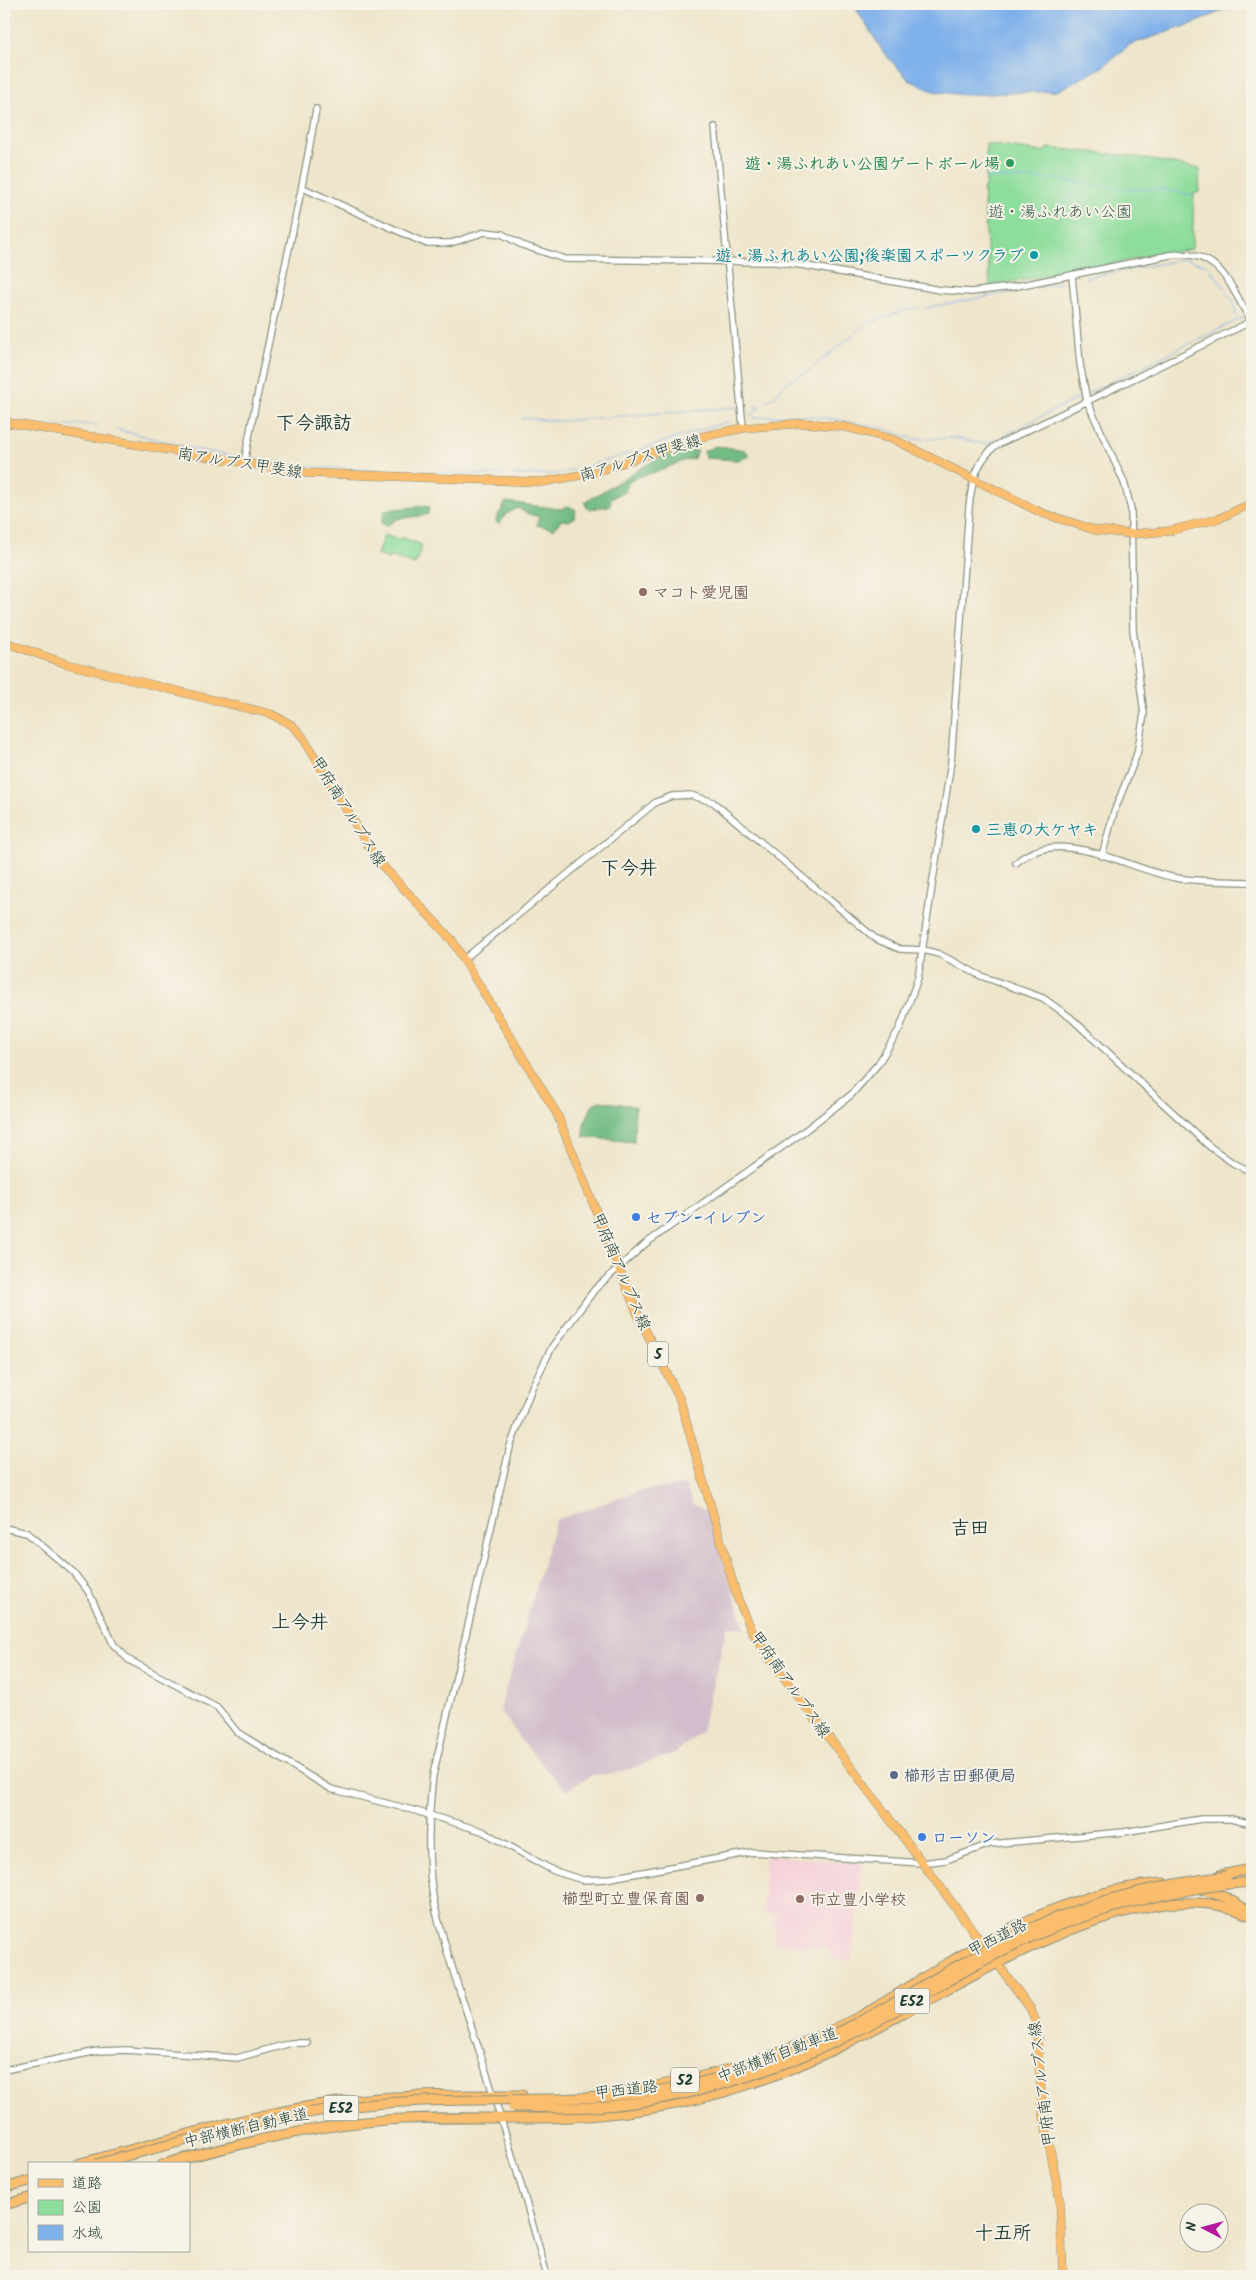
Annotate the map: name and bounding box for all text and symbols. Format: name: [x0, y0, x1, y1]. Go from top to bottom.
place label: 遊・湯ふれあい公園ゲートボール場: [745, 152, 1000, 177]
marker: 遊・湯ふれあい公園ゲートボール場: [1004, 157, 1016, 169]
park label: 遊・湯ふれあい公園: [988, 200, 1132, 225]
place label: 遊・湯ふれあい公園;後楽園スポーツクラブ: [715, 244, 1024, 269]
marker: 遊・湯ふれあい公園;後楽園スポーツクラブ: [1028, 249, 1040, 261]
district label: 下今諏訪: [276, 409, 352, 439]
street label: 南アルプス甲斐線: [576, 428, 705, 489]
street label: 南アルプス甲斐線: [175, 441, 304, 486]
place label: マコト愛児園: [653, 581, 749, 606]
marker: マコト愛児園: [637, 586, 649, 598]
street label: 甲府南アルプス線: [304, 752, 392, 872]
place label: 三恵の大ケヤキ: [986, 818, 1098, 843]
marker: 三恵の大ケヤキ: [970, 823, 982, 835]
district label: 下今井: [600, 854, 658, 884]
place label: セブン-イレブン: [646, 1206, 767, 1231]
street label: 甲府南アルプス線: [584, 1209, 657, 1335]
marker: セブン-イレブン: [630, 1211, 642, 1223]
road number: 5: [648, 1342, 668, 1366]
district label: 吉田: [951, 1514, 989, 1544]
district label: 上今井: [271, 1608, 329, 1638]
street label: 甲府南アルプス線: [743, 1626, 836, 1744]
place label: 櫛形吉田郵便局: [904, 1764, 1016, 1789]
marker: 櫛形吉田郵便局: [888, 1769, 900, 1781]
place label: ローソン: [932, 1826, 996, 1851]
marker: ローソン: [916, 1831, 928, 1843]
place label: 櫛型町立豊保育園: [562, 1887, 690, 1912]
place label: 市立豊小学校: [810, 1888, 906, 1913]
marker: 櫛型町立豊保育園: [694, 1892, 706, 1904]
marker: 市立豊小学校: [794, 1893, 806, 1905]
street label: 甲西道路: [963, 1913, 1032, 1964]
road number: E52: [894, 1988, 930, 2014]
street label: 甲府南アルプス線: [1022, 2020, 1063, 2148]
street label: 中部横断自動車道: [713, 2021, 842, 2090]
road number: 52: [671, 2068, 699, 2092]
street label: 甲西道路: [593, 2074, 659, 2107]
road number: E52: [324, 2096, 358, 2120]
street label: 中部横断自動車道: [181, 2102, 312, 2155]
legend: [28, 2162, 190, 2252]
text: 道路: [72, 2172, 102, 2196]
text: 公園: [72, 2196, 102, 2220]
north arrow: [1178, 2202, 1228, 2252]
district label: 十五所: [974, 2219, 1032, 2249]
text: N: [1181, 2221, 1203, 2232]
text: 水域: [72, 2222, 102, 2246]

